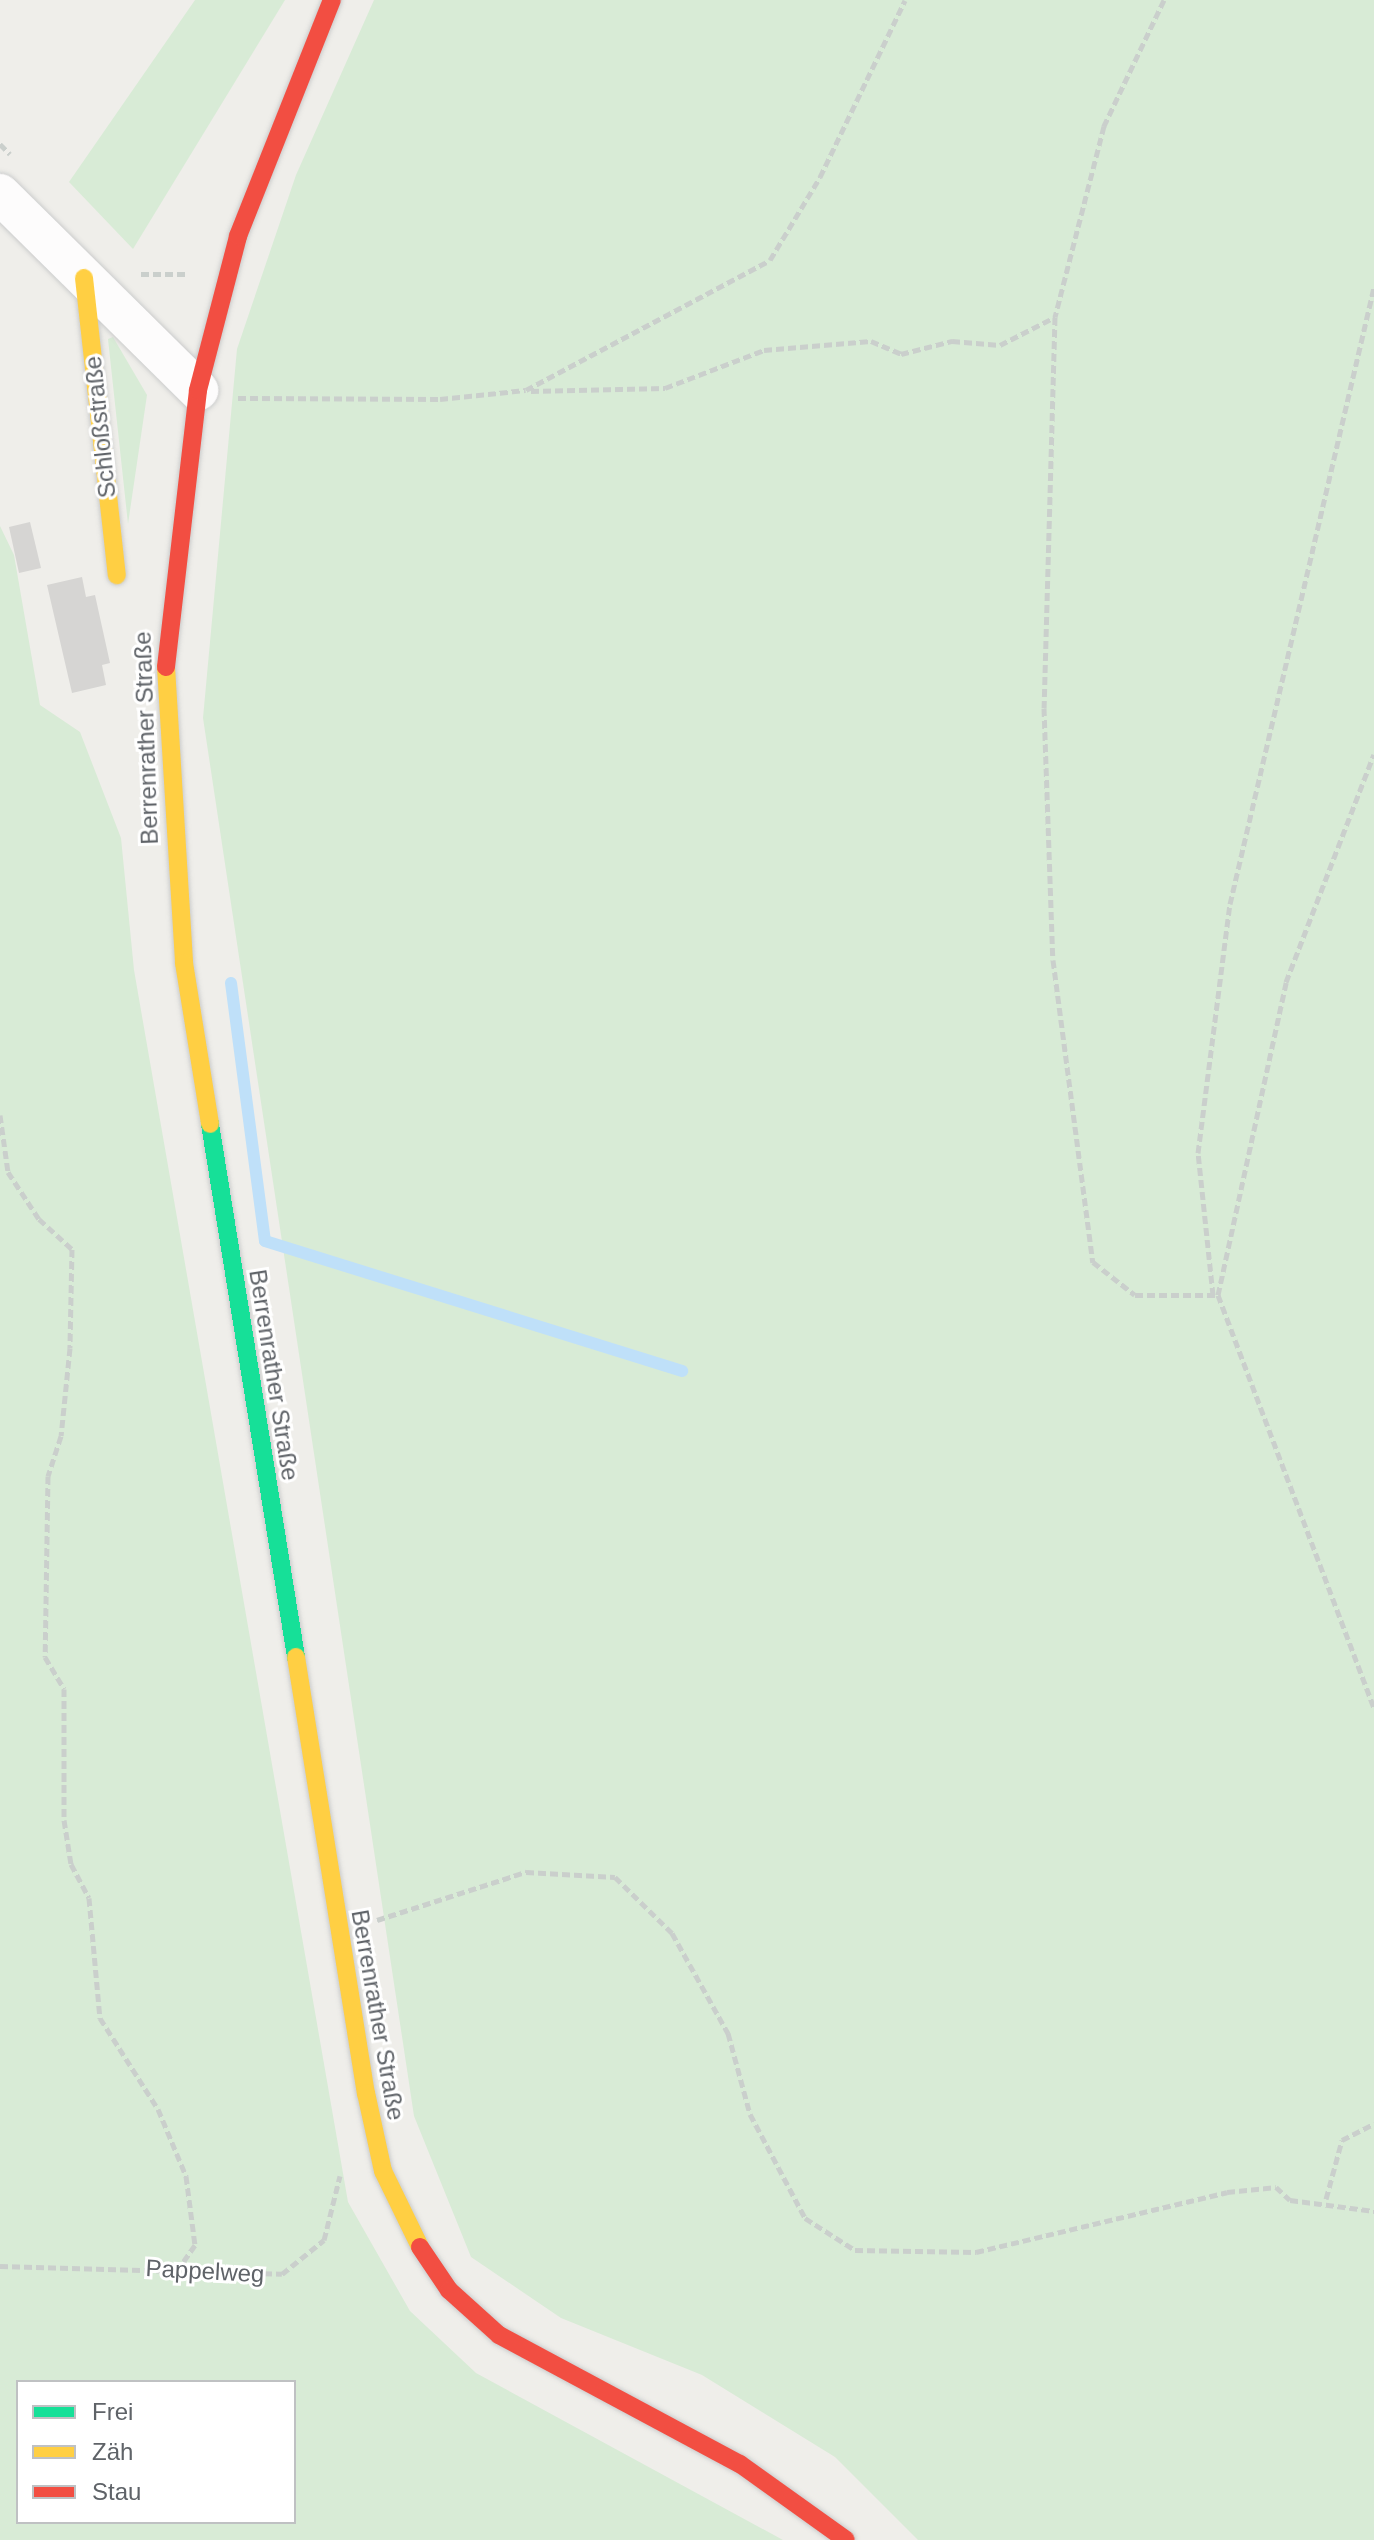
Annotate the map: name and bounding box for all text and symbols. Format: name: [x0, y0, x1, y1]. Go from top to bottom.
street label: Schloßstraße: [78, 355, 122, 499]
street label: Berrenrather Straße: [128, 631, 164, 845]
street label: Berrenrather Straße: [243, 1267, 305, 1483]
street label: Berrenrather Straße: [345, 1907, 411, 2123]
street label: Pappelweg: [145, 2254, 265, 2288]
legend: [16, 2380, 296, 2524]
text: Frei: [92, 2398, 133, 2425]
text: Zäh: [92, 2438, 133, 2465]
text: Stau: [92, 2478, 141, 2505]

